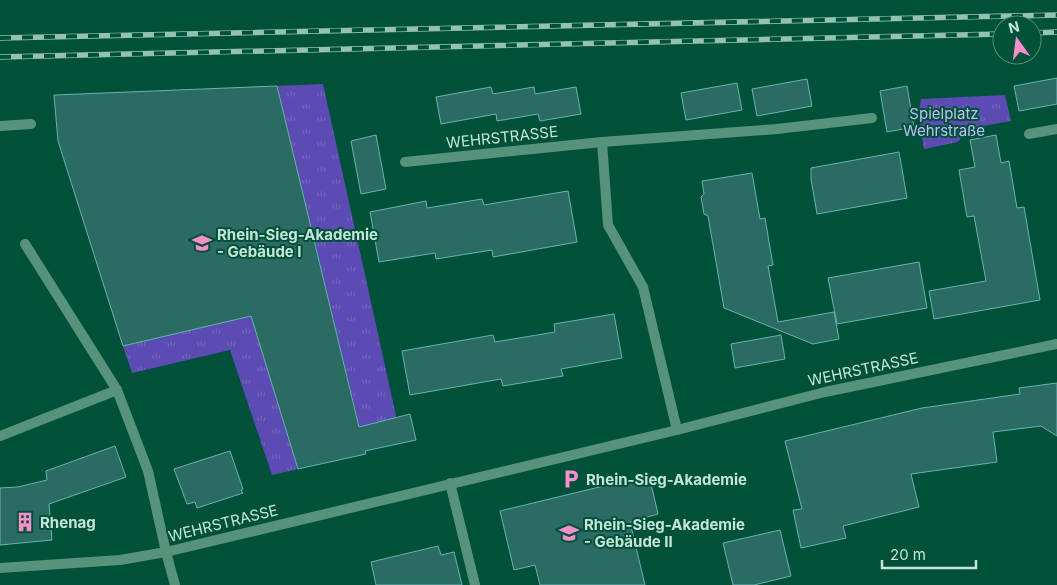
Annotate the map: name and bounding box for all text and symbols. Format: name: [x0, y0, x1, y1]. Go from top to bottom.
north arrow: [992, 15, 1042, 65]
text: N: [1007, 17, 1021, 36]
park label: Spielplatz Wehrstraße: [903, 104, 985, 140]
street label: WEHRSTRASSE: [445, 122, 559, 152]
place label: Rhein-Sieg-Akademie - Gebäude I: [217, 225, 378, 261]
school or university icon: Rhein-Sieg-Akademie - Gebäude I: [191, 232, 213, 254]
street label: WEHRSTRASSE: [806, 348, 920, 390]
parking icon: Rhein-Sieg-Akademie: [560, 468, 582, 490]
place label: Rhein-Sieg-Akademie: [586, 470, 747, 489]
street label: WEHRSTRASSE: [166, 500, 280, 546]
building icon: Rhenag: [14, 511, 36, 533]
place label: Rhenag: [40, 513, 96, 532]
place label: Rhein-Sieg-Akademie - Gebäude II: [584, 515, 745, 551]
school or university icon: Rhein-Sieg-Akademie - Gebäude II: [558, 522, 580, 544]
scale bar: [882, 538, 976, 570]
text: 20 m: [890, 545, 926, 564]

